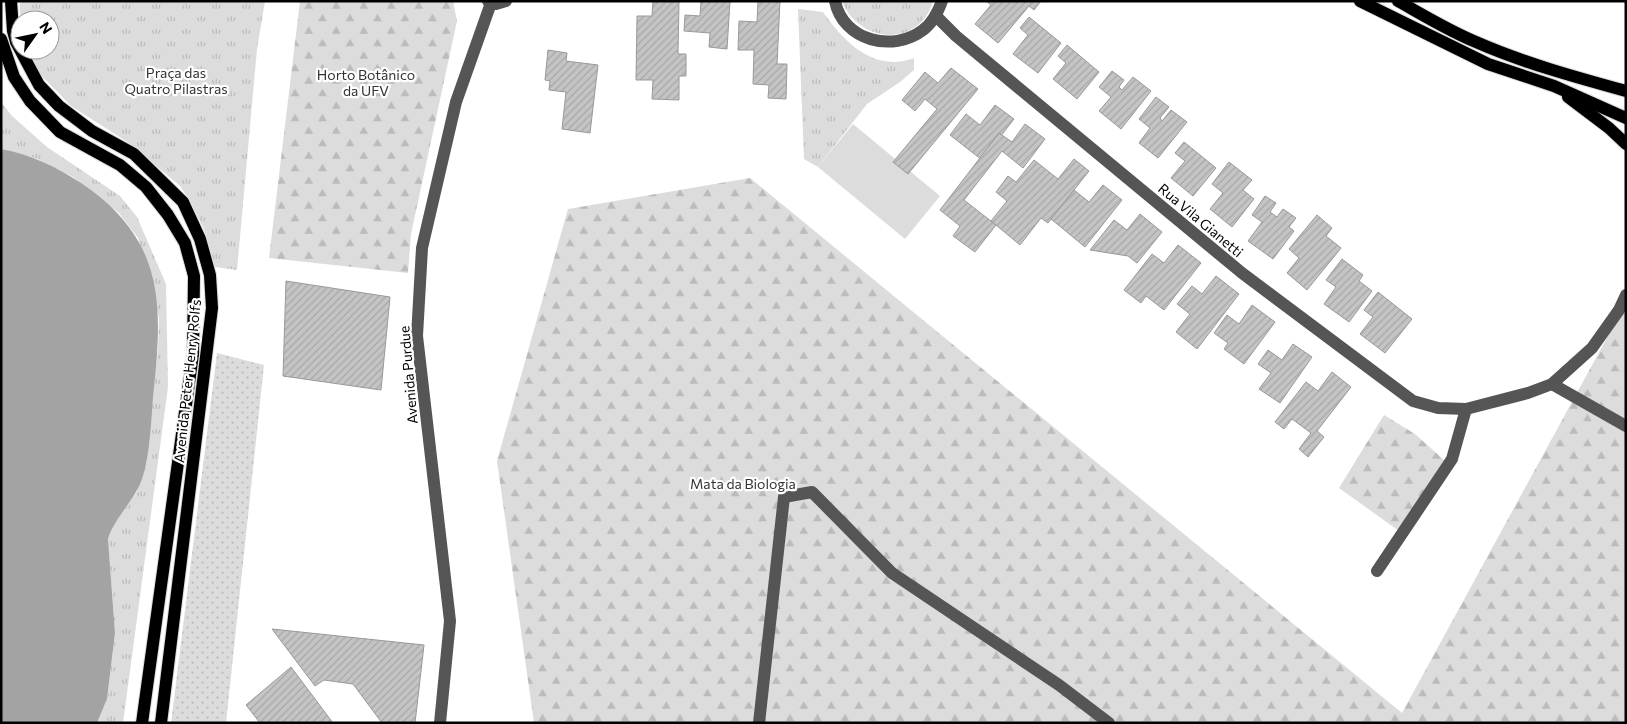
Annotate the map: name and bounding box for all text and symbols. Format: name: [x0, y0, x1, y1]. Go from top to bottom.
north arrow: [10, 10, 60, 60]
text: N: [36, 19, 56, 37]
park label: Praça das Quatro Pilastras: [124, 64, 228, 97]
park label: Horto Botânico da UFV: [317, 66, 415, 99]
street label: Rua Vila Gianetti: [1155, 180, 1247, 260]
street label: Avenida Peter Henry Rolfs: [170, 298, 204, 464]
street label: Avenida Purdue: [395, 325, 421, 425]
park label: Mata da Biologia: [690, 475, 796, 492]

